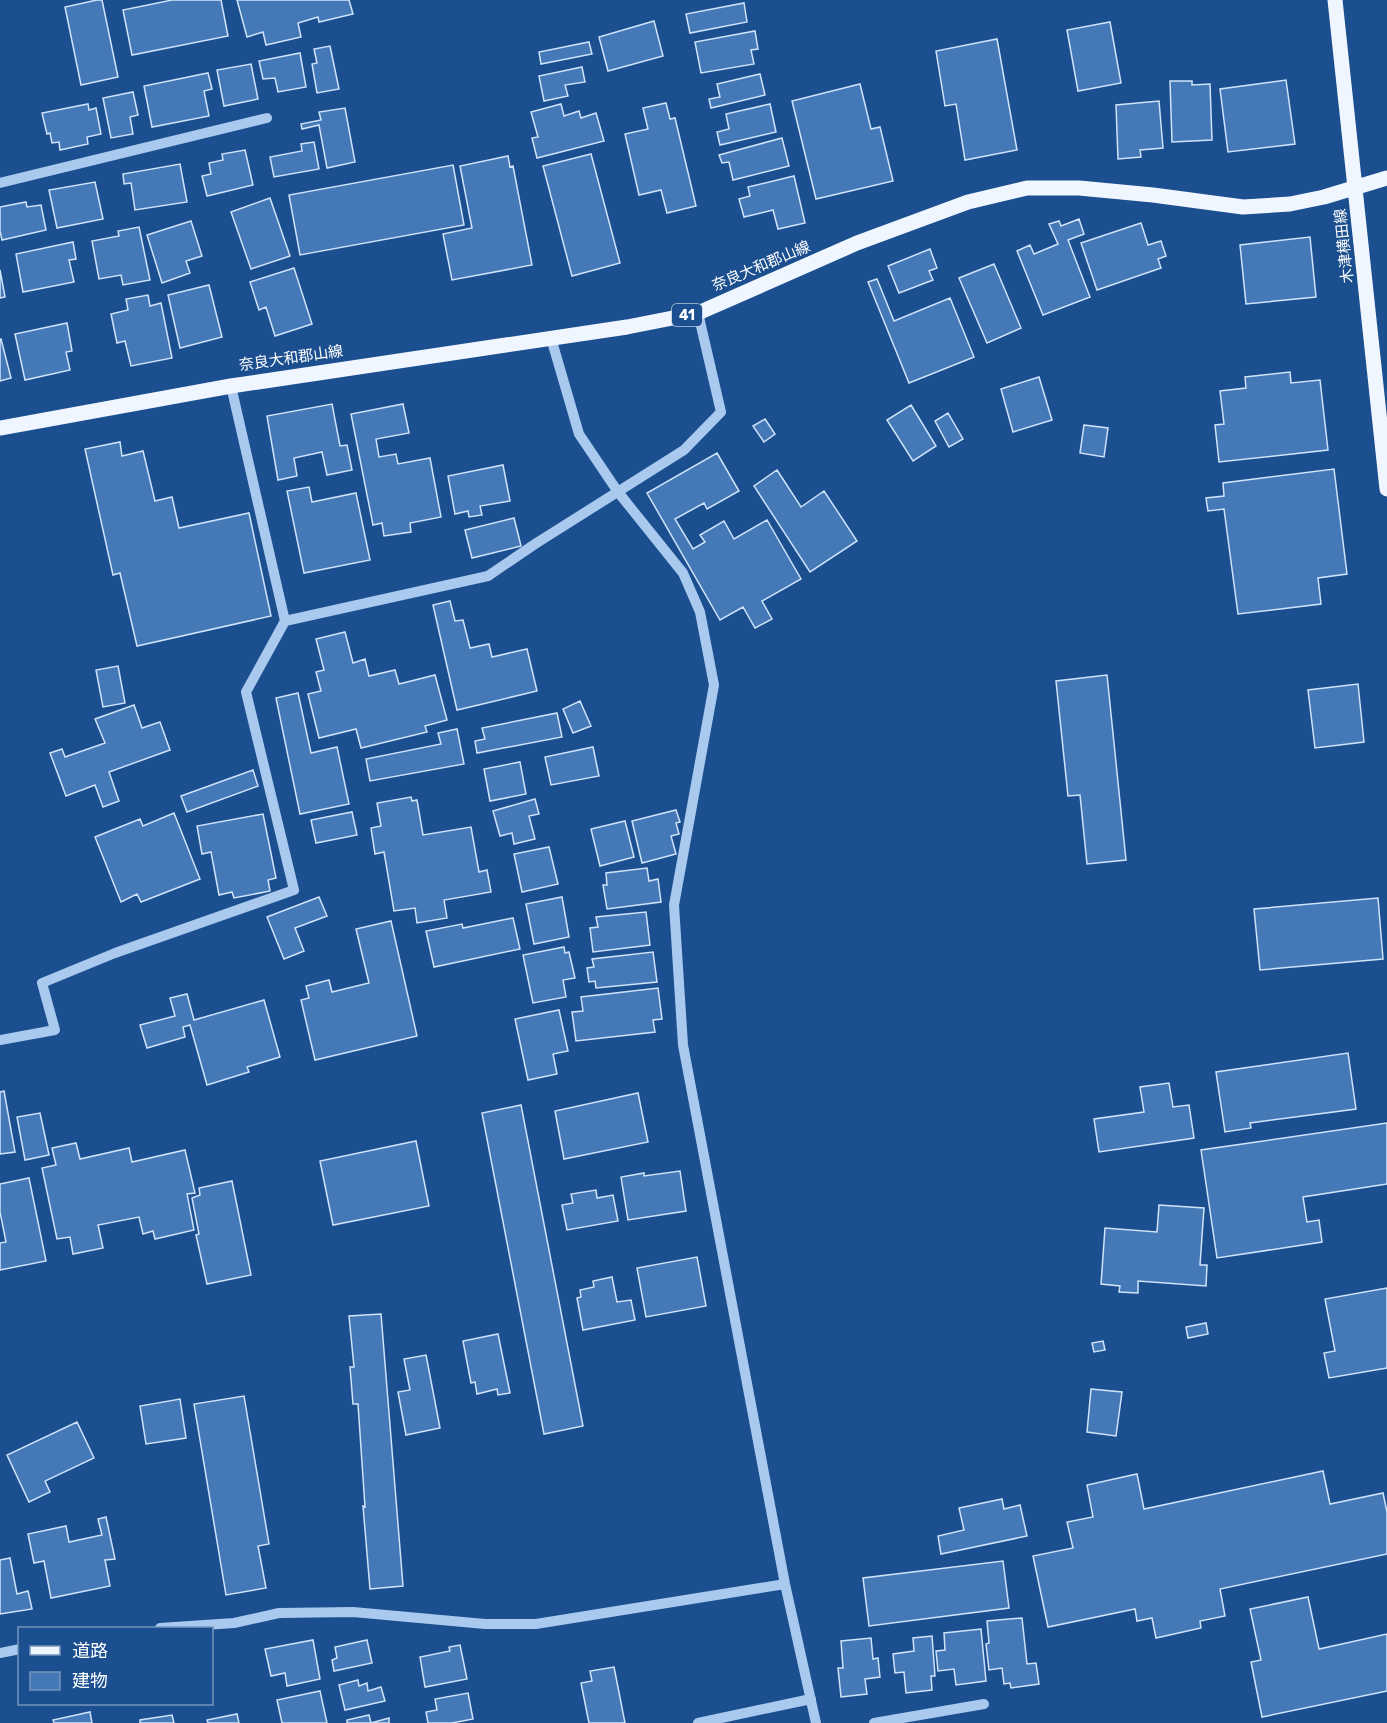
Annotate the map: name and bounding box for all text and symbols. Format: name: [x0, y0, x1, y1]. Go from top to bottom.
street label: 木津横田線: [1331, 208, 1357, 284]
street label: 奈良大和郡山線: [709, 237, 813, 295]
road number: 41: [672, 304, 702, 326]
street label: 奈良大和郡山線: [238, 342, 344, 374]
legend: [18, 1627, 213, 1705]
text: 道路: [72, 1640, 108, 1662]
text: 建物: [72, 1670, 108, 1692]

